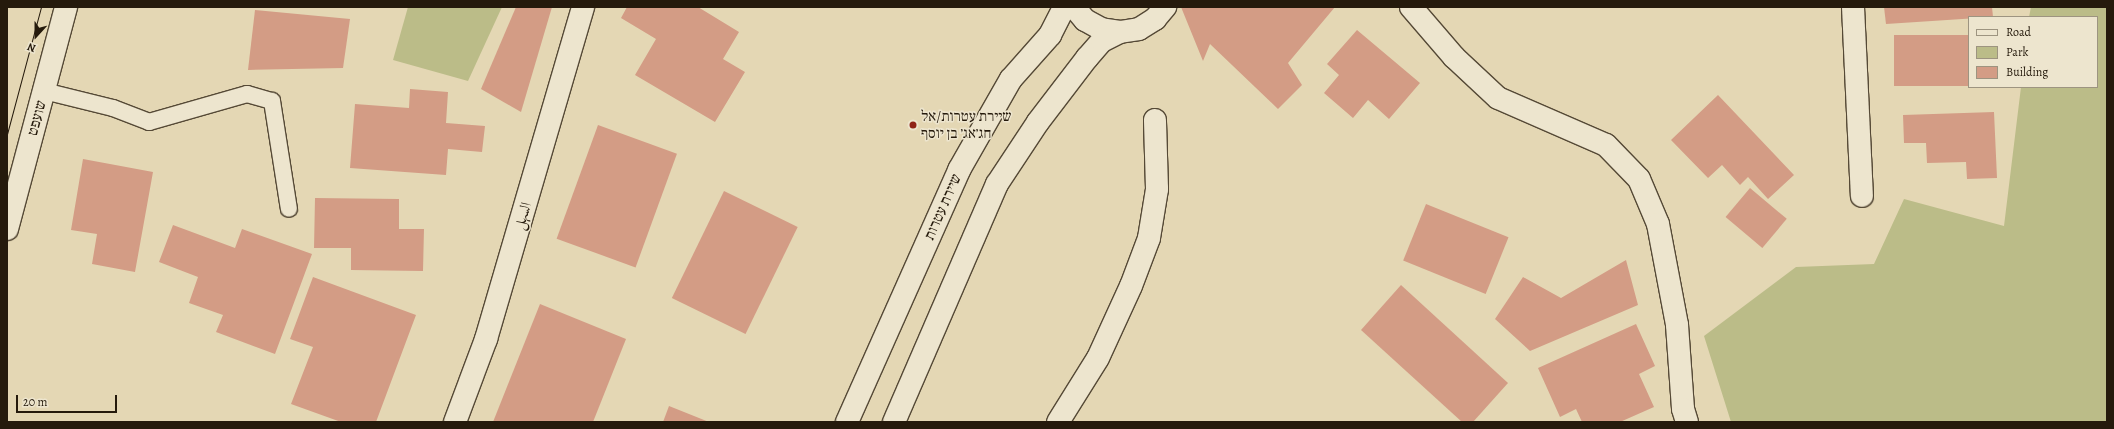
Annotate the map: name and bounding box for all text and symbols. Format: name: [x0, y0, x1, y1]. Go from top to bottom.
north arrow: [16, 16, 56, 56]
legend: [1968, 16, 2098, 88]
text: Road: [2006, 24, 2031, 40]
text: N: [25, 39, 38, 56]
text: Park: [2006, 44, 2029, 60]
text: Building: [2006, 64, 2048, 80]
street label: שועפט: [24, 98, 50, 138]
place label: שיירת עטרות/אל חג׳אג׳ בן יוסף: [921, 107, 1012, 142]
marker: שיירת עטרות/אל חג׳אג׳ בן יוסף: [908, 120, 918, 130]
street label: שיירת עטרות: [920, 171, 966, 243]
street label: السهل: [510, 200, 536, 232]
scale bar: [18, 387, 119, 413]
text: 20 m: [23, 394, 47, 410]

